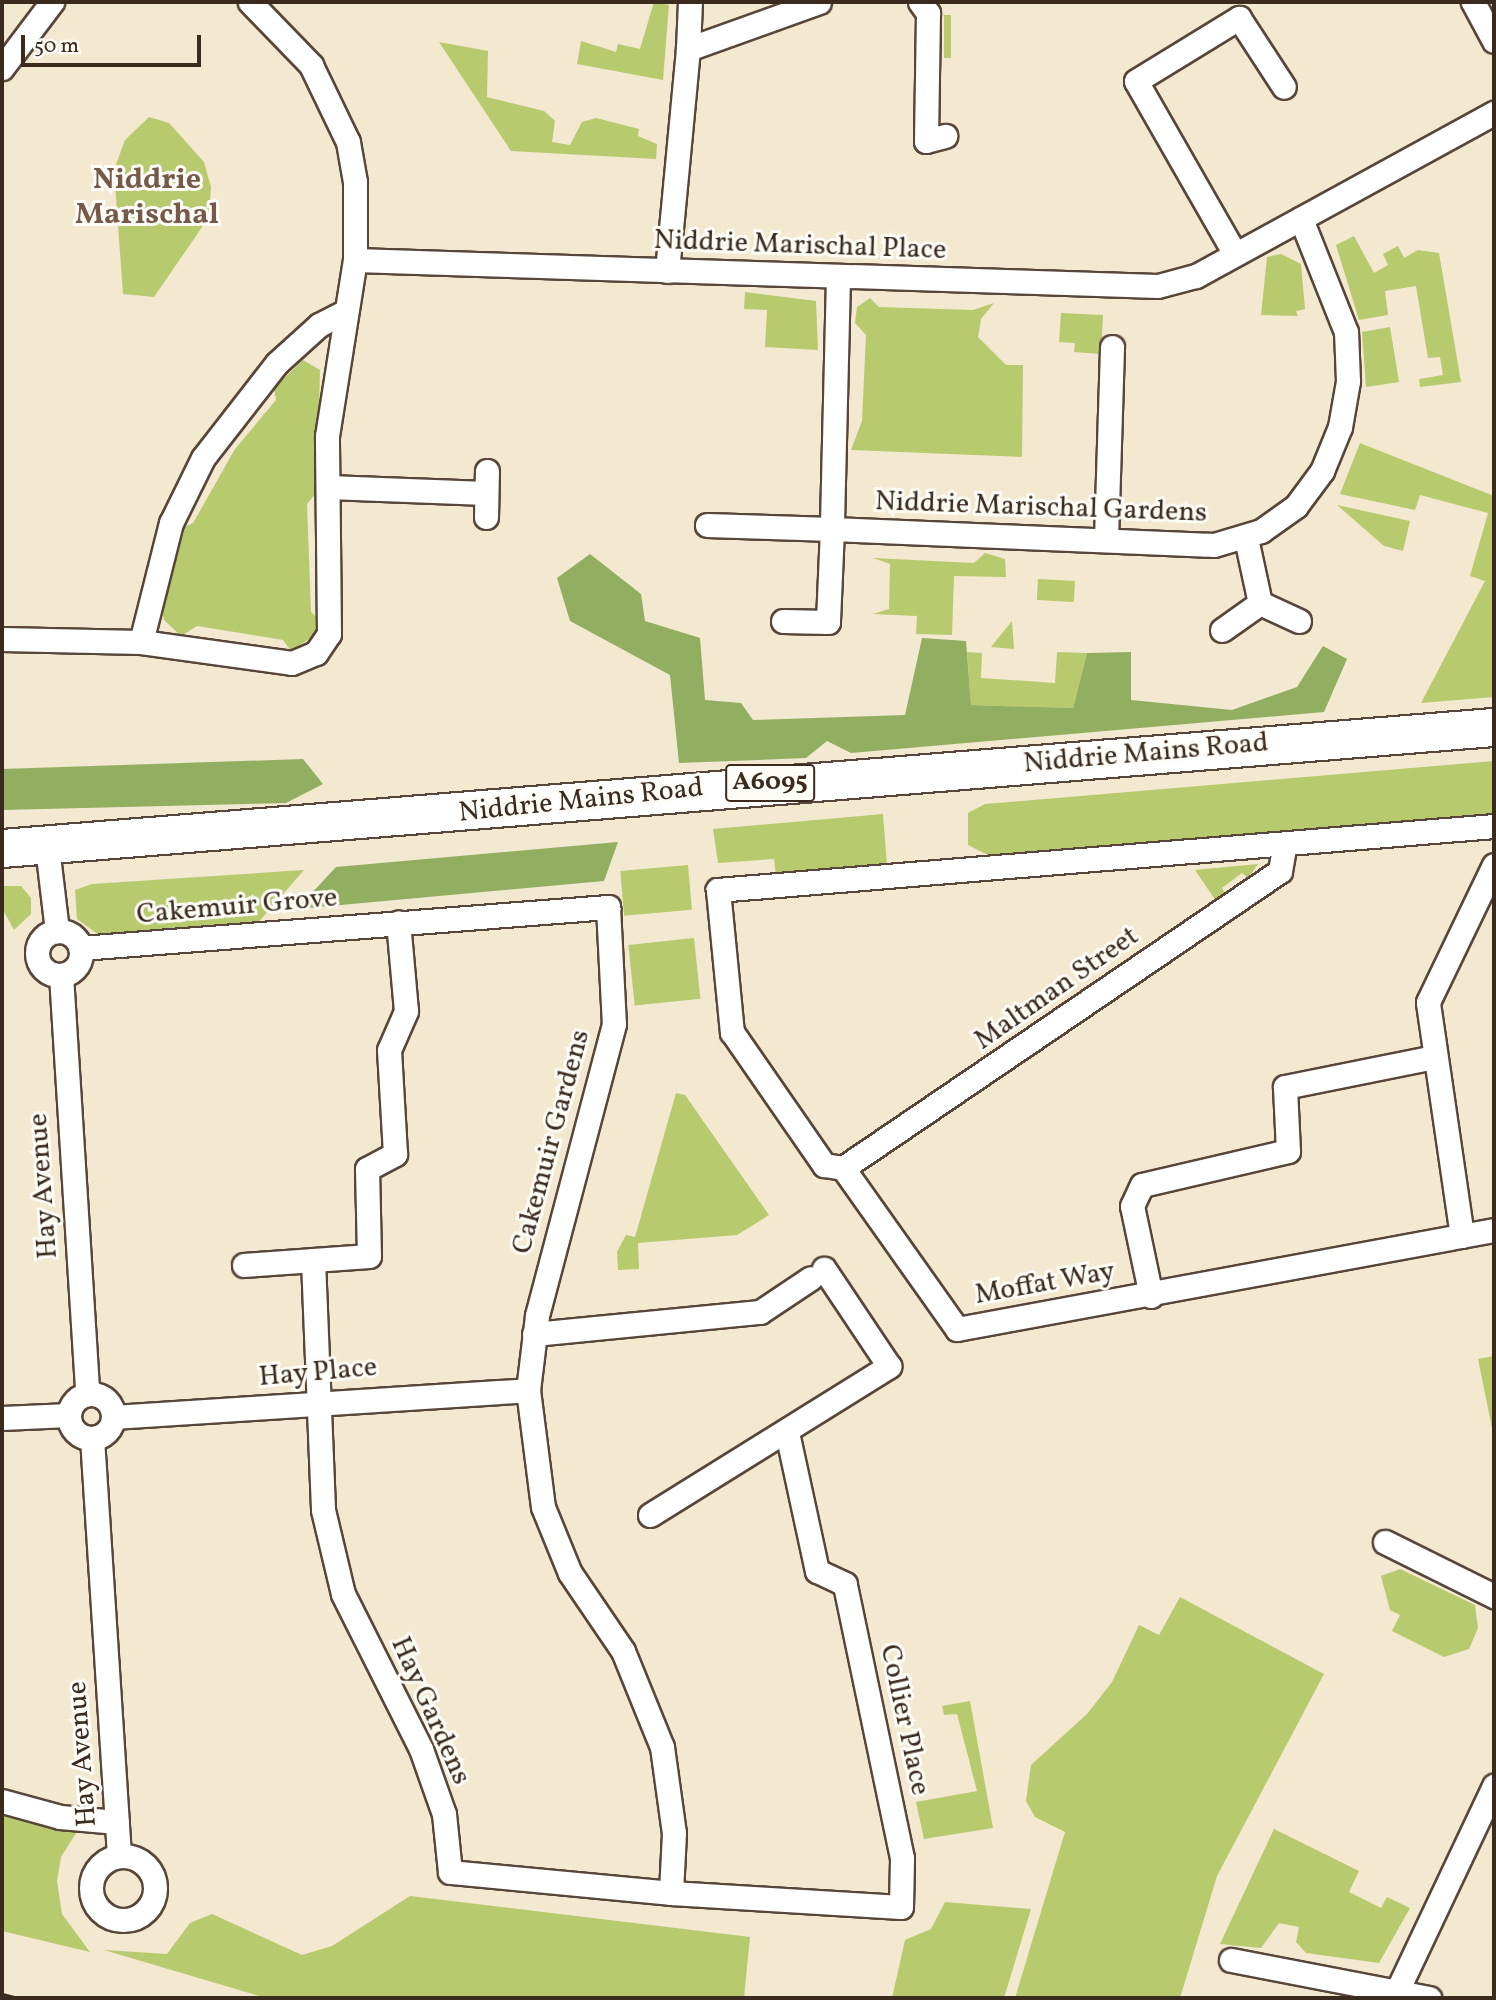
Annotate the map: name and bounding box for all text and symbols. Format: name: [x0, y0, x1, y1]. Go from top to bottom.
scale bar: [24, 21, 205, 65]
text: 50 m: [34, 32, 79, 61]
district label: Niddrie Marischal: [75, 162, 219, 232]
street label: Niddrie Marischal Place: [653, 224, 947, 268]
street label: Niddrie Marischal Gardens: [874, 485, 1208, 531]
street label: Niddrie Mains Road: [1022, 727, 1270, 781]
road number: A6095: [724, 761, 816, 806]
street label: Niddrie Mains Road: [457, 771, 705, 831]
street label: Cakemuir Grove: [135, 881, 339, 933]
street label: Maltman Street: [968, 920, 1146, 1058]
street label: Cakemuir Gardens: [506, 1026, 598, 1258]
street label: Hay Avenue: [22, 1112, 66, 1260]
street label: Moffat Way: [972, 1255, 1118, 1313]
street label: Hay Place: [257, 1351, 379, 1395]
street label: Hay Gardens: [382, 1632, 478, 1790]
street label: Collier Place: [872, 1642, 936, 1798]
street label: Hay Avenue: [61, 1680, 105, 1828]

